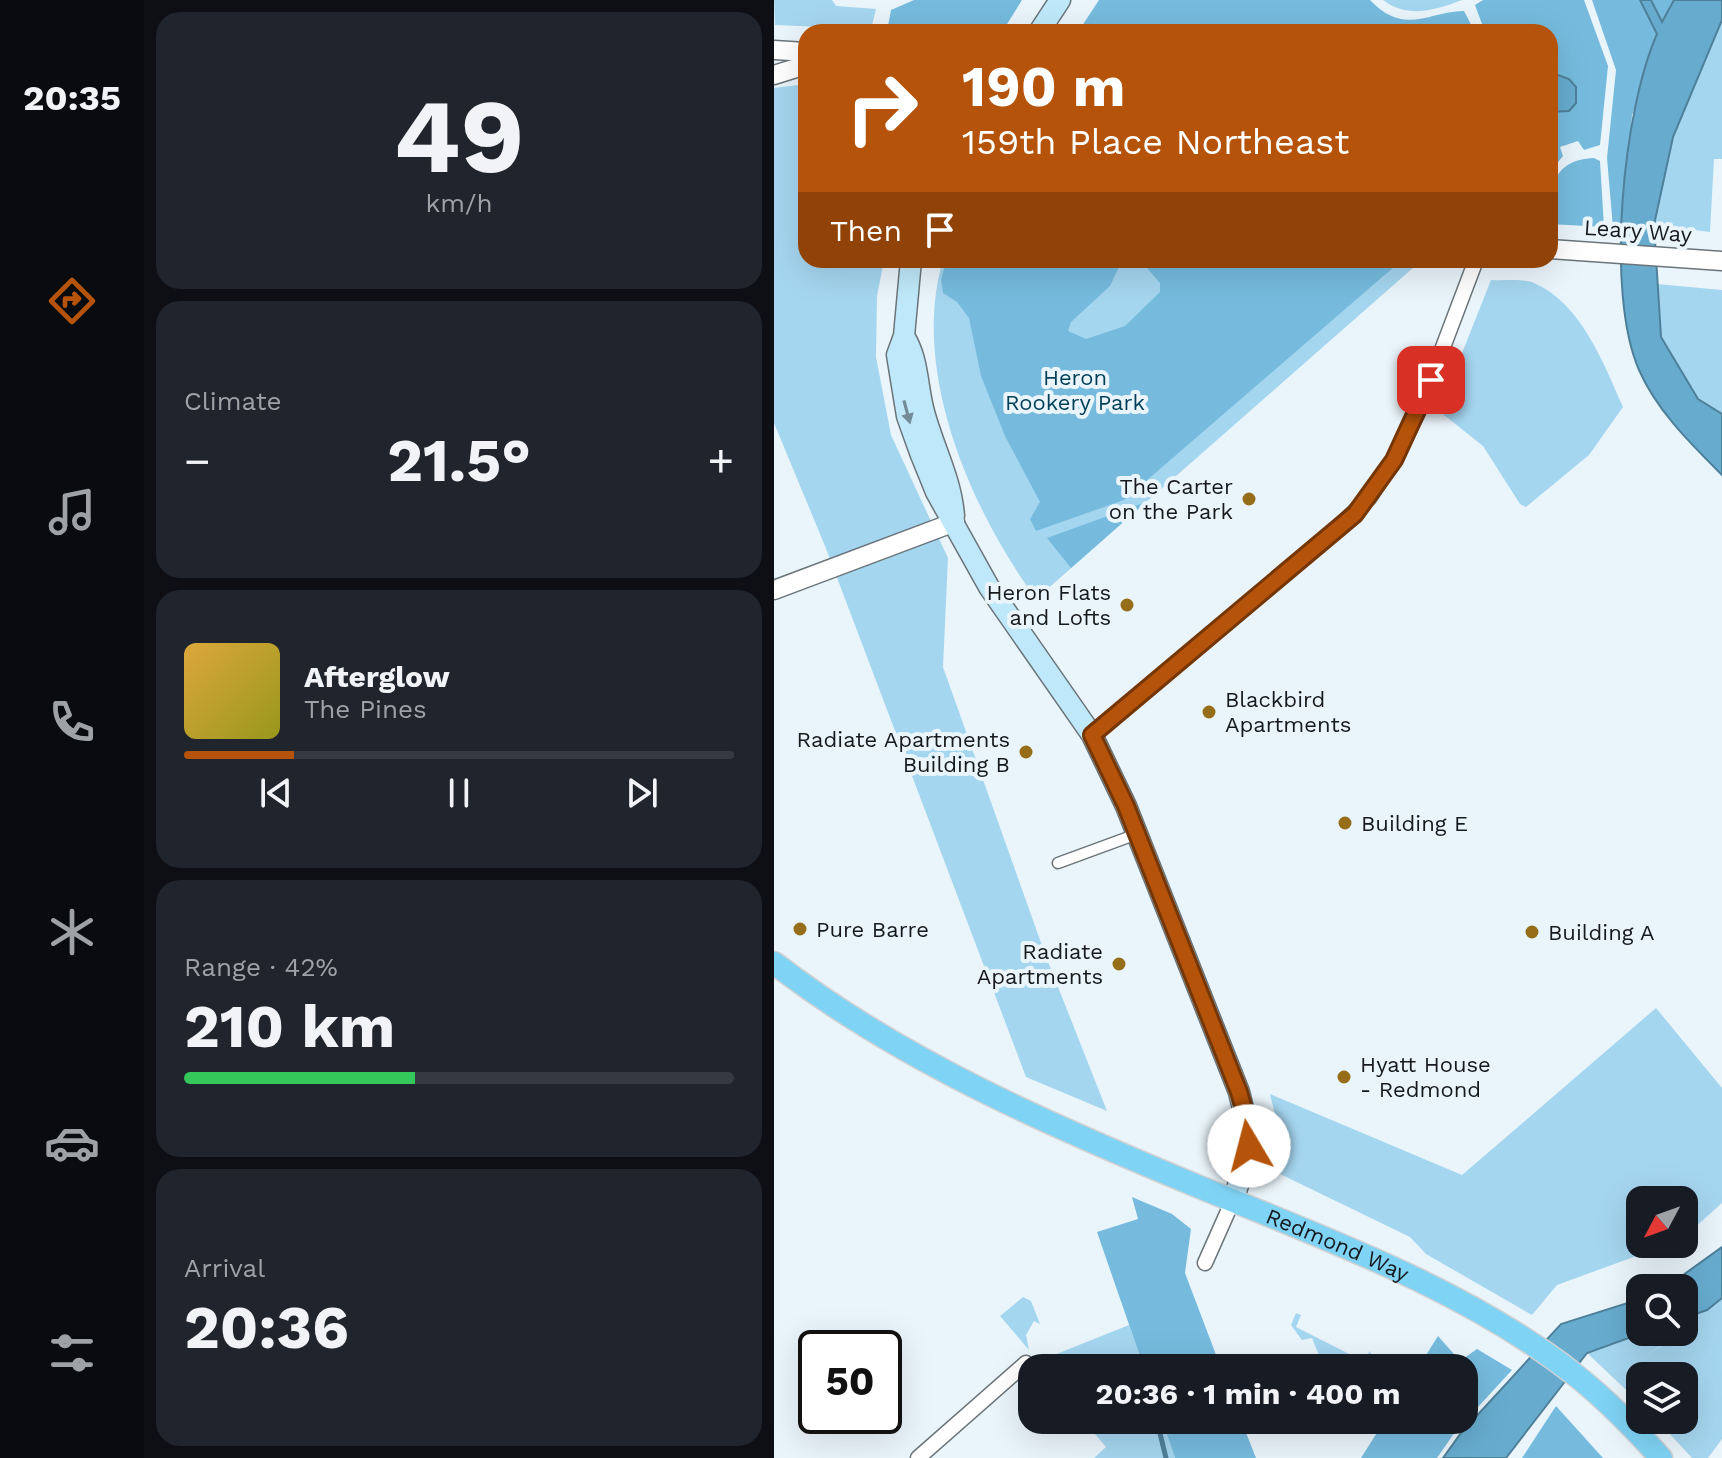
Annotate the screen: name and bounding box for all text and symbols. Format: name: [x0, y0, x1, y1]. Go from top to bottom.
text: 190 m: [962, 54, 1125, 120]
icon: right: [830, 56, 934, 160]
text: 49: [393, 75, 525, 197]
text: 20:35: [23, 77, 121, 119]
text: 159th Place Northeast: [962, 121, 1349, 163]
text: km/h: [426, 188, 492, 218]
icon: arrive: [918, 208, 962, 252]
text: Then: [830, 213, 902, 248]
street label: Leary Way: [1583, 215, 1693, 247]
icon: directions: [44, 273, 100, 329]
pin: [1397, 346, 1465, 414]
icon: arrive: [1409, 358, 1453, 402]
park label: Heron Rookery Park: [1005, 365, 1145, 415]
text: Climate: [184, 386, 282, 416]
one-way arrow: [901, 401, 914, 425]
text: 21.5°: [387, 425, 531, 496]
text: −: [184, 435, 211, 487]
text: +: [707, 435, 734, 487]
place label: The Carter on the Park: [1109, 474, 1233, 524]
icon: music: [44, 484, 100, 540]
marker: The Carter on the Park: [1240, 490, 1258, 508]
place label: Heron Flats and Lofts: [986, 580, 1111, 630]
marker: Heron Flats and Lofts: [1118, 596, 1136, 614]
text: Afterglow: [304, 659, 450, 694]
place label: Blackbird Apartments: [1225, 687, 1351, 737]
icon: phone: [44, 694, 100, 750]
text: The Pines: [304, 694, 427, 724]
marker: Blackbird Apartments: [1200, 703, 1218, 721]
place label: Radiate Apartments Building B: [796, 727, 1010, 777]
marker: Radiate Apartments Building B: [1017, 743, 1035, 761]
icon: previous: [254, 771, 298, 815]
icon: pause: [437, 771, 481, 815]
icon: next: [620, 771, 664, 815]
place label: Building E: [1361, 811, 1468, 836]
marker: Building E: [1336, 814, 1354, 832]
icon: climate: [44, 904, 100, 960]
place label: Pure Barre: [816, 917, 929, 942]
marker: Pure Barre: [791, 920, 809, 938]
place label: Building A: [1548, 920, 1655, 945]
marker: Building A: [1523, 923, 1541, 941]
place label: Radiate Apartments: [977, 939, 1103, 989]
text: Range · 42%: [184, 952, 338, 982]
marker: Radiate Apartments: [1110, 955, 1128, 973]
text: 210 km: [184, 991, 395, 1062]
place label: Hyatt House - Redmond: [1360, 1052, 1491, 1102]
marker: Hyatt House - Redmond: [1335, 1068, 1353, 1086]
position arrow: [1207, 1104, 1291, 1188]
icon: car: [44, 1115, 100, 1171]
north arrow: [1626, 1186, 1698, 1258]
map controls: [1626, 1186, 1698, 1434]
street label: Redmond Way: [1263, 1203, 1414, 1286]
text: Arrival: [184, 1253, 265, 1283]
button: search: [1626, 1274, 1698, 1346]
text: 20:36: [184, 1292, 349, 1363]
icon: filters: [44, 1325, 100, 1381]
speed limit sign: 50: [798, 1330, 902, 1434]
button: layers: [1626, 1362, 1698, 1434]
text: 20:36 · 1 min · 400 m: [1096, 1376, 1400, 1411]

